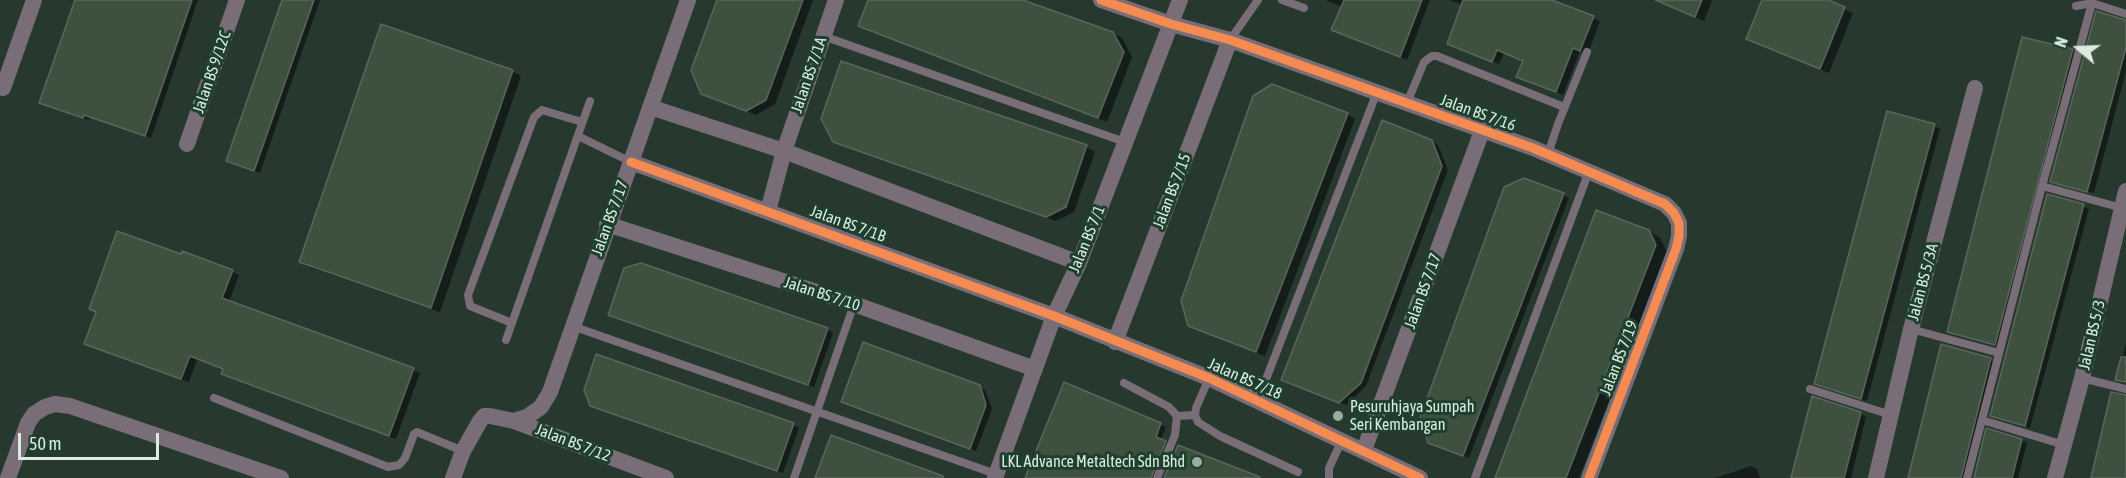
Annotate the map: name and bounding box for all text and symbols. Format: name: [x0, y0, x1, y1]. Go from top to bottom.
north arrow: [2048, 18, 2108, 78]
street label: Jalan BS 9/12C: [189, 28, 235, 116]
street label: Jalan BS 7/1A: [787, 35, 831, 115]
text: N: [2051, 35, 2071, 50]
street label: Jalan BS 7/16: [1438, 91, 1518, 135]
street label: Jalan BS 7/15: [1149, 151, 1195, 231]
street label: Jalan BS 7/17: [588, 178, 632, 258]
street label: Jalan BS 7/1B: [808, 202, 888, 246]
street label: Jalan BS 7/1: [1065, 202, 1109, 276]
street label: Jalan BS 5/3A: [1904, 241, 1942, 323]
street label: Jalan BS 7/17: [1401, 251, 1445, 331]
street label: Jalan BS 7/10: [782, 273, 862, 315]
street label: Jalan BS 5/3: [2075, 298, 2109, 372]
street label: Jalan BS 7/19: [1596, 318, 1642, 398]
street label: Jalan BS 7/18: [1205, 354, 1285, 404]
place label: Pesuruhjaya Sumpah Seri Kembangan: [1350, 397, 1474, 435]
marker: Pesuruhjaya Sumpah Seri Kembangan: [1331, 409, 1345, 423]
street label: Jalan BS 7/12: [533, 420, 613, 466]
scale bar: [21, 421, 162, 459]
text: 50 m: [29, 433, 61, 454]
place label: LKL Advance Metaltech Sdn Bhd: [1001, 452, 1185, 472]
marker: LKL Advance Metaltech Sdn Bhd: [1190, 455, 1204, 469]

